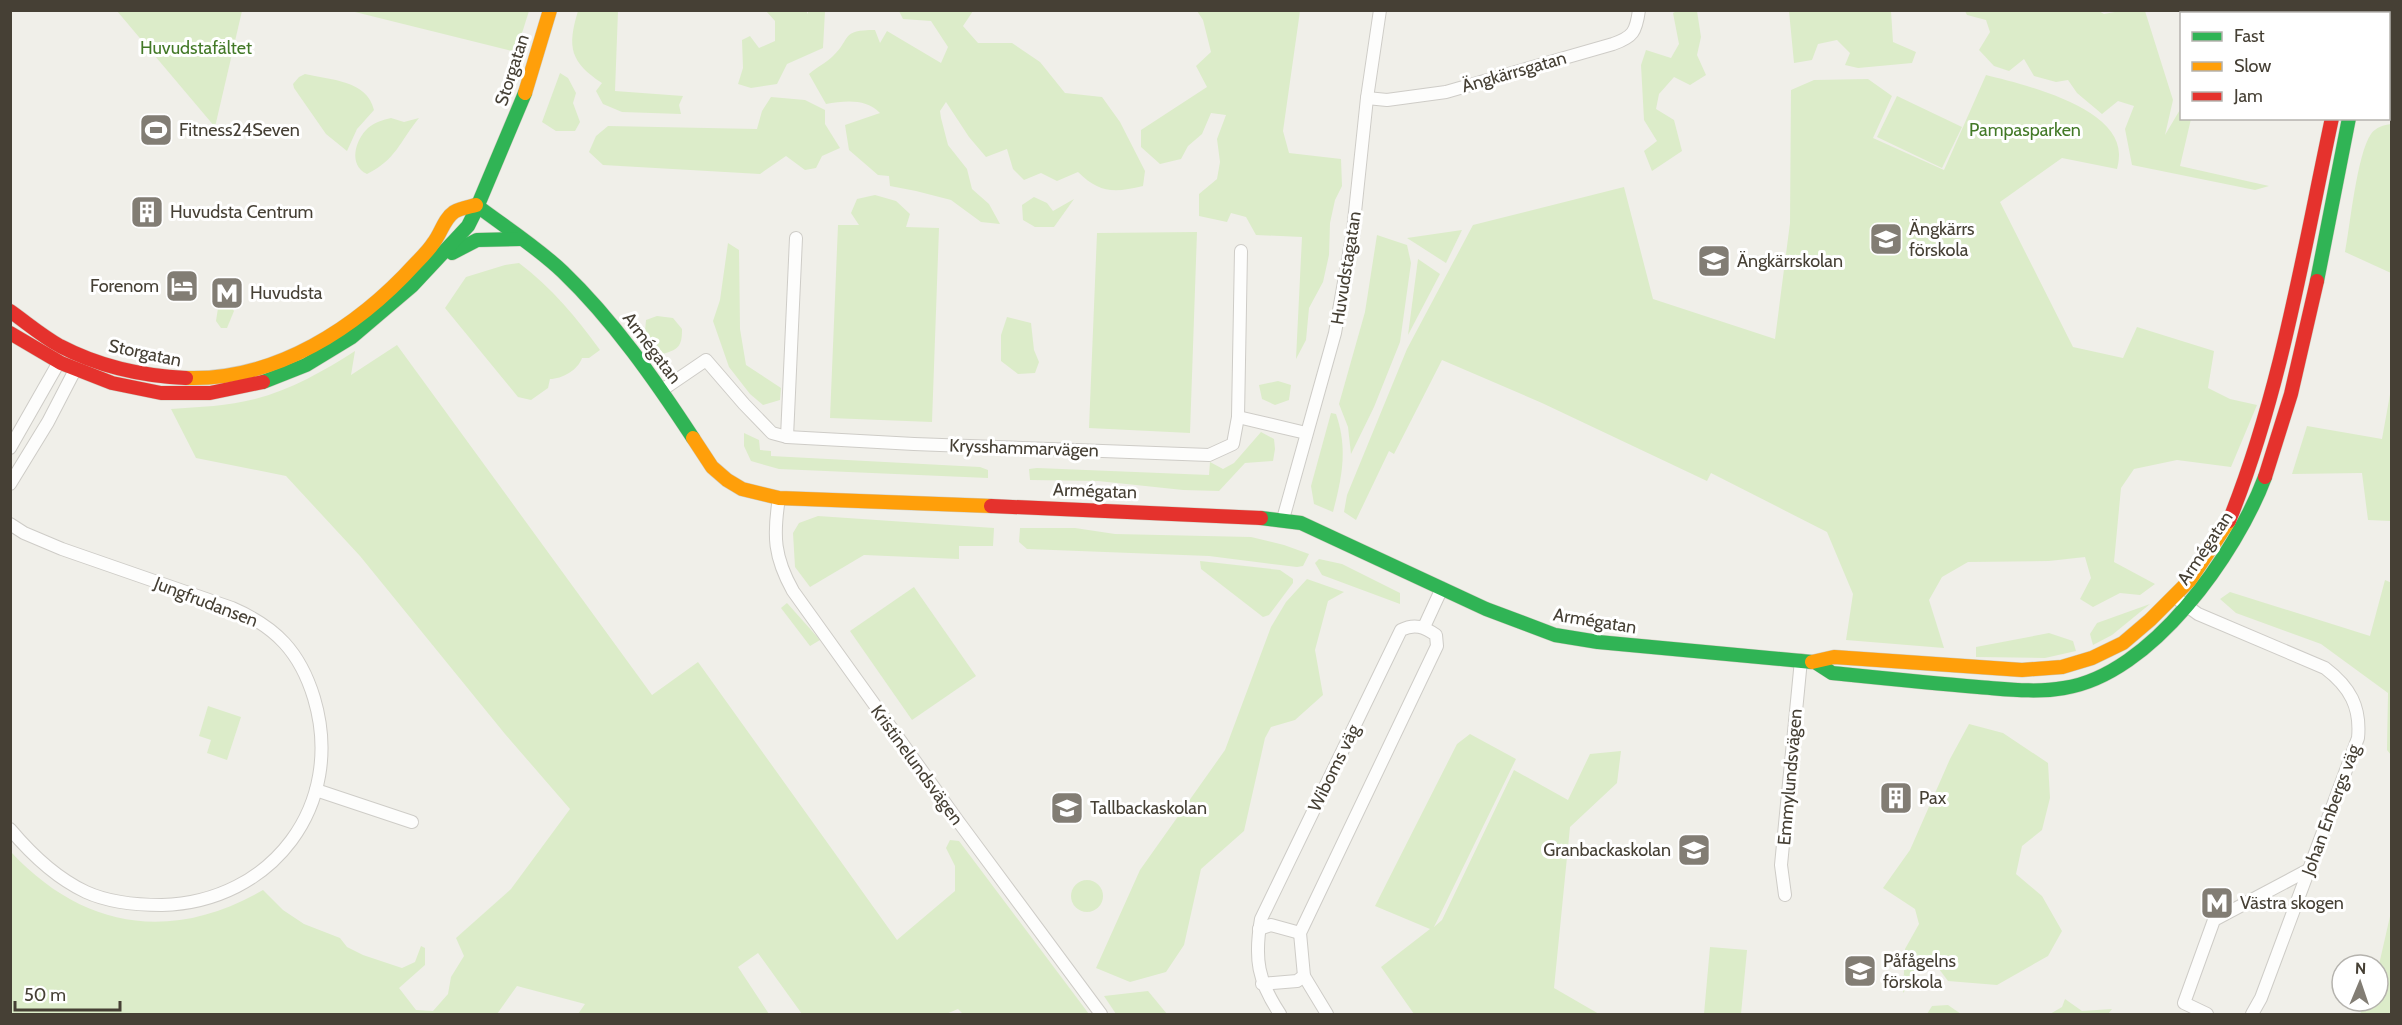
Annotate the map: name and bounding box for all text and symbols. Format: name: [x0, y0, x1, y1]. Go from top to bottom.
legend: [2180, 12, 2390, 120]
text: Fast: [2234, 25, 2265, 47]
street label: Storgatan: [490, 31, 534, 109]
park label: Huvudstafältet: [140, 37, 252, 59]
street label: Ängkärrsgatan: [1459, 47, 1569, 97]
text: Slow: [2234, 55, 2271, 77]
text: Jam: [2233, 85, 2263, 107]
sports icon: Fitness24Seven: [138, 112, 174, 148]
place label: Fitness24Seven: [179, 119, 300, 141]
park label: Pampasparken: [1969, 119, 2081, 141]
building icon: Huvudsta Centrum: [129, 194, 165, 230]
place label: Huvudsta Centrum: [170, 201, 313, 223]
street label: Huvudstagatan: [1326, 210, 1366, 326]
place label: Ängkärrs förskola: [1909, 218, 1975, 261]
school or university icon: Ängkärrs förskola: [1868, 221, 1904, 257]
school or university icon: Ängkärrskolan: [1696, 243, 1732, 279]
place label: Ängkärrskolan: [1737, 250, 1843, 272]
hotel icon: Forenom: [164, 268, 200, 304]
place label: Forenom: [90, 275, 159, 297]
metro station icon: Huvudsta: [209, 275, 245, 311]
place label: Huvudsta: [250, 282, 323, 304]
street label: Armégatan: [618, 308, 686, 388]
street label: Storgatan: [107, 335, 183, 371]
street label: Krysshammarvägen: [949, 434, 1099, 462]
street label: Armégatan: [1053, 479, 1137, 503]
street label: Armégatan: [2172, 507, 2238, 589]
street label: Jungfrudansen: [150, 572, 261, 632]
street label: Armégatan: [1552, 604, 1638, 638]
street label: Kristinelundsvägen: [866, 701, 968, 829]
street label: Emmylundsvägen: [1773, 708, 1807, 846]
street label: Wiboms väg: [1303, 720, 1365, 815]
street label: Johan Enbergs väg: [2297, 740, 2365, 880]
building icon: Pax: [1878, 780, 1914, 816]
place label: Pax: [1919, 787, 1947, 809]
school or university icon: Tallbackaskolan: [1049, 790, 1085, 826]
place label: Tallbackaskolan: [1090, 797, 1207, 819]
school or university icon: Granbackaskolan: [1676, 832, 1712, 868]
place label: Granbackaskolan: [1543, 839, 1671, 861]
metro station icon: Västra skogen: [2199, 885, 2235, 921]
place label: Västra skogen: [2240, 892, 2344, 914]
place label: Påfågelns förskola: [1883, 950, 1956, 993]
school or university icon: Påfågelns förskola: [1842, 953, 1878, 989]
north arrow: [2330, 953, 2390, 1013]
text: N: [2355, 959, 2366, 978]
scale bar: [15, 974, 120, 1012]
text: 50 m: [24, 984, 66, 1006]

